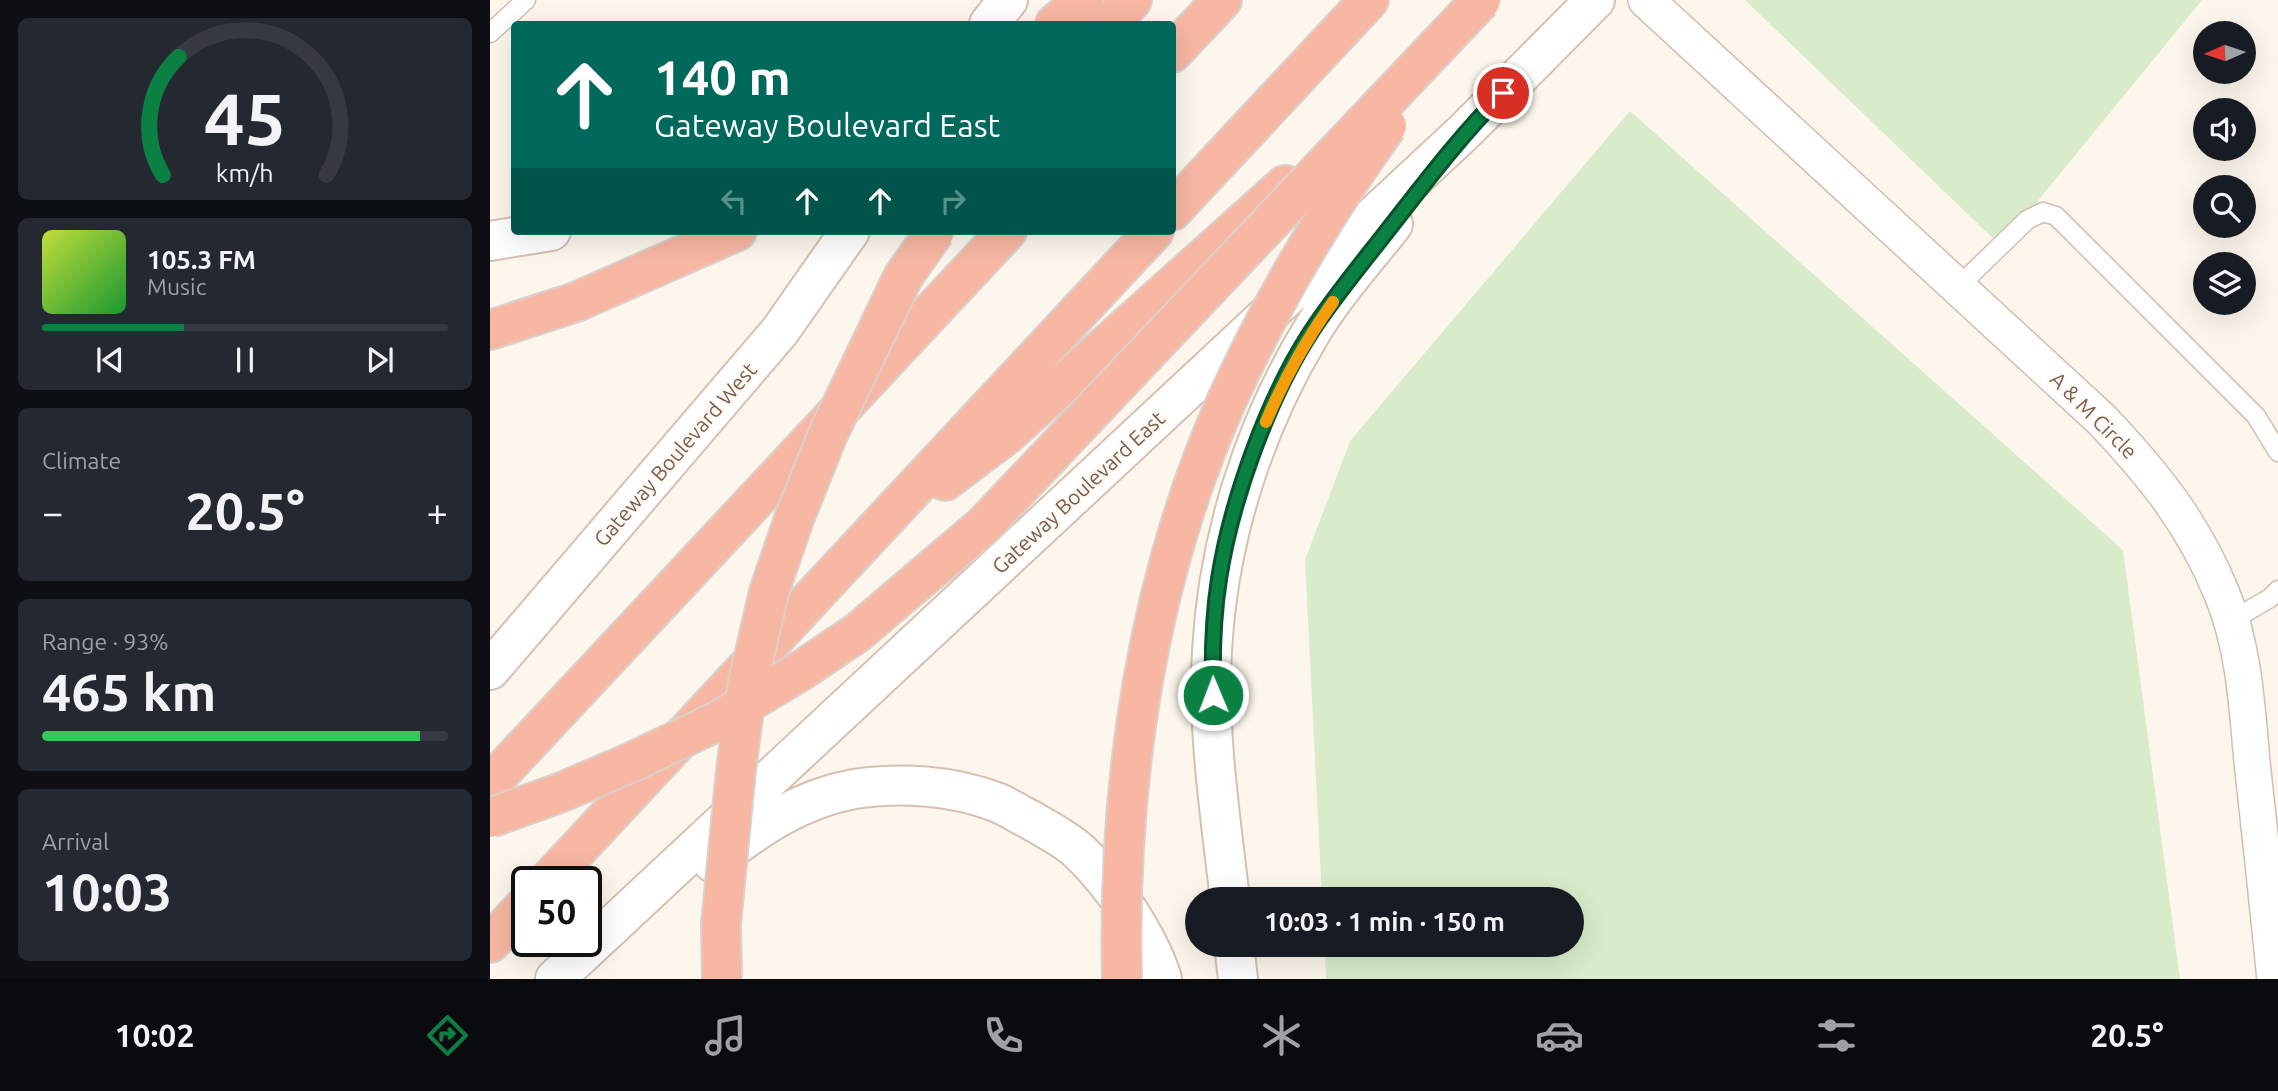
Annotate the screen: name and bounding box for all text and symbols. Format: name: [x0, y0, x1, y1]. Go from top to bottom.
north arrow: [2193, 21, 2256, 84]
map controls: [2193, 21, 2256, 315]
icon: ahead: [539, 49, 630, 140]
text: 140 m: [654, 49, 791, 104]
pin: [1473, 63, 1533, 123]
icon: arrive: [1484, 74, 1522, 112]
text: 45: [204, 77, 286, 159]
button: sound: [2193, 98, 2256, 161]
text: Gateway Boulevard East: [654, 107, 1000, 143]
text: km/h: [216, 159, 274, 187]
button: search: [2193, 175, 2256, 238]
icon: left: [715, 182, 753, 220]
icon: ahead: [788, 182, 826, 220]
icon: ahead: [861, 182, 899, 220]
icon: right: [934, 182, 972, 220]
text: 105.3 FM: [147, 245, 256, 274]
button: layers: [2193, 252, 2256, 315]
text: Music: [147, 274, 206, 299]
icon: previous: [91, 341, 129, 379]
icon: pause: [226, 341, 264, 379]
icon: next: [361, 341, 399, 379]
street label: Gateway Boulevard West: [589, 357, 761, 551]
street label: A & M Circle: [2046, 367, 2142, 463]
street label: Gateway Boulevard East: [987, 406, 1169, 578]
text: Climate: [42, 448, 121, 473]
text: 20.5°: [185, 482, 305, 540]
text: −: [42, 491, 63, 533]
text: +: [427, 491, 448, 533]
text: Range · 93%: [42, 629, 169, 654]
position arrow: [1176, 658, 1250, 732]
text: 465 km: [42, 663, 216, 721]
text: Arrival: [42, 829, 109, 854]
text: 10:03: [42, 863, 172, 921]
speed limit sign: 50: [511, 866, 602, 957]
text: 10:03 · 1 min · 150 m: [1264, 907, 1505, 936]
icon: directions: [423, 1011, 472, 1060]
icon: music: [701, 1011, 750, 1060]
icon: phone: [979, 1011, 1028, 1060]
icon: climate: [1257, 1011, 1306, 1060]
icon: car: [1535, 1011, 1584, 1060]
icon: filters: [1812, 1011, 1861, 1060]
text: 10:02: [114, 1017, 194, 1053]
text: 20.5°: [2090, 1017, 2163, 1053]

